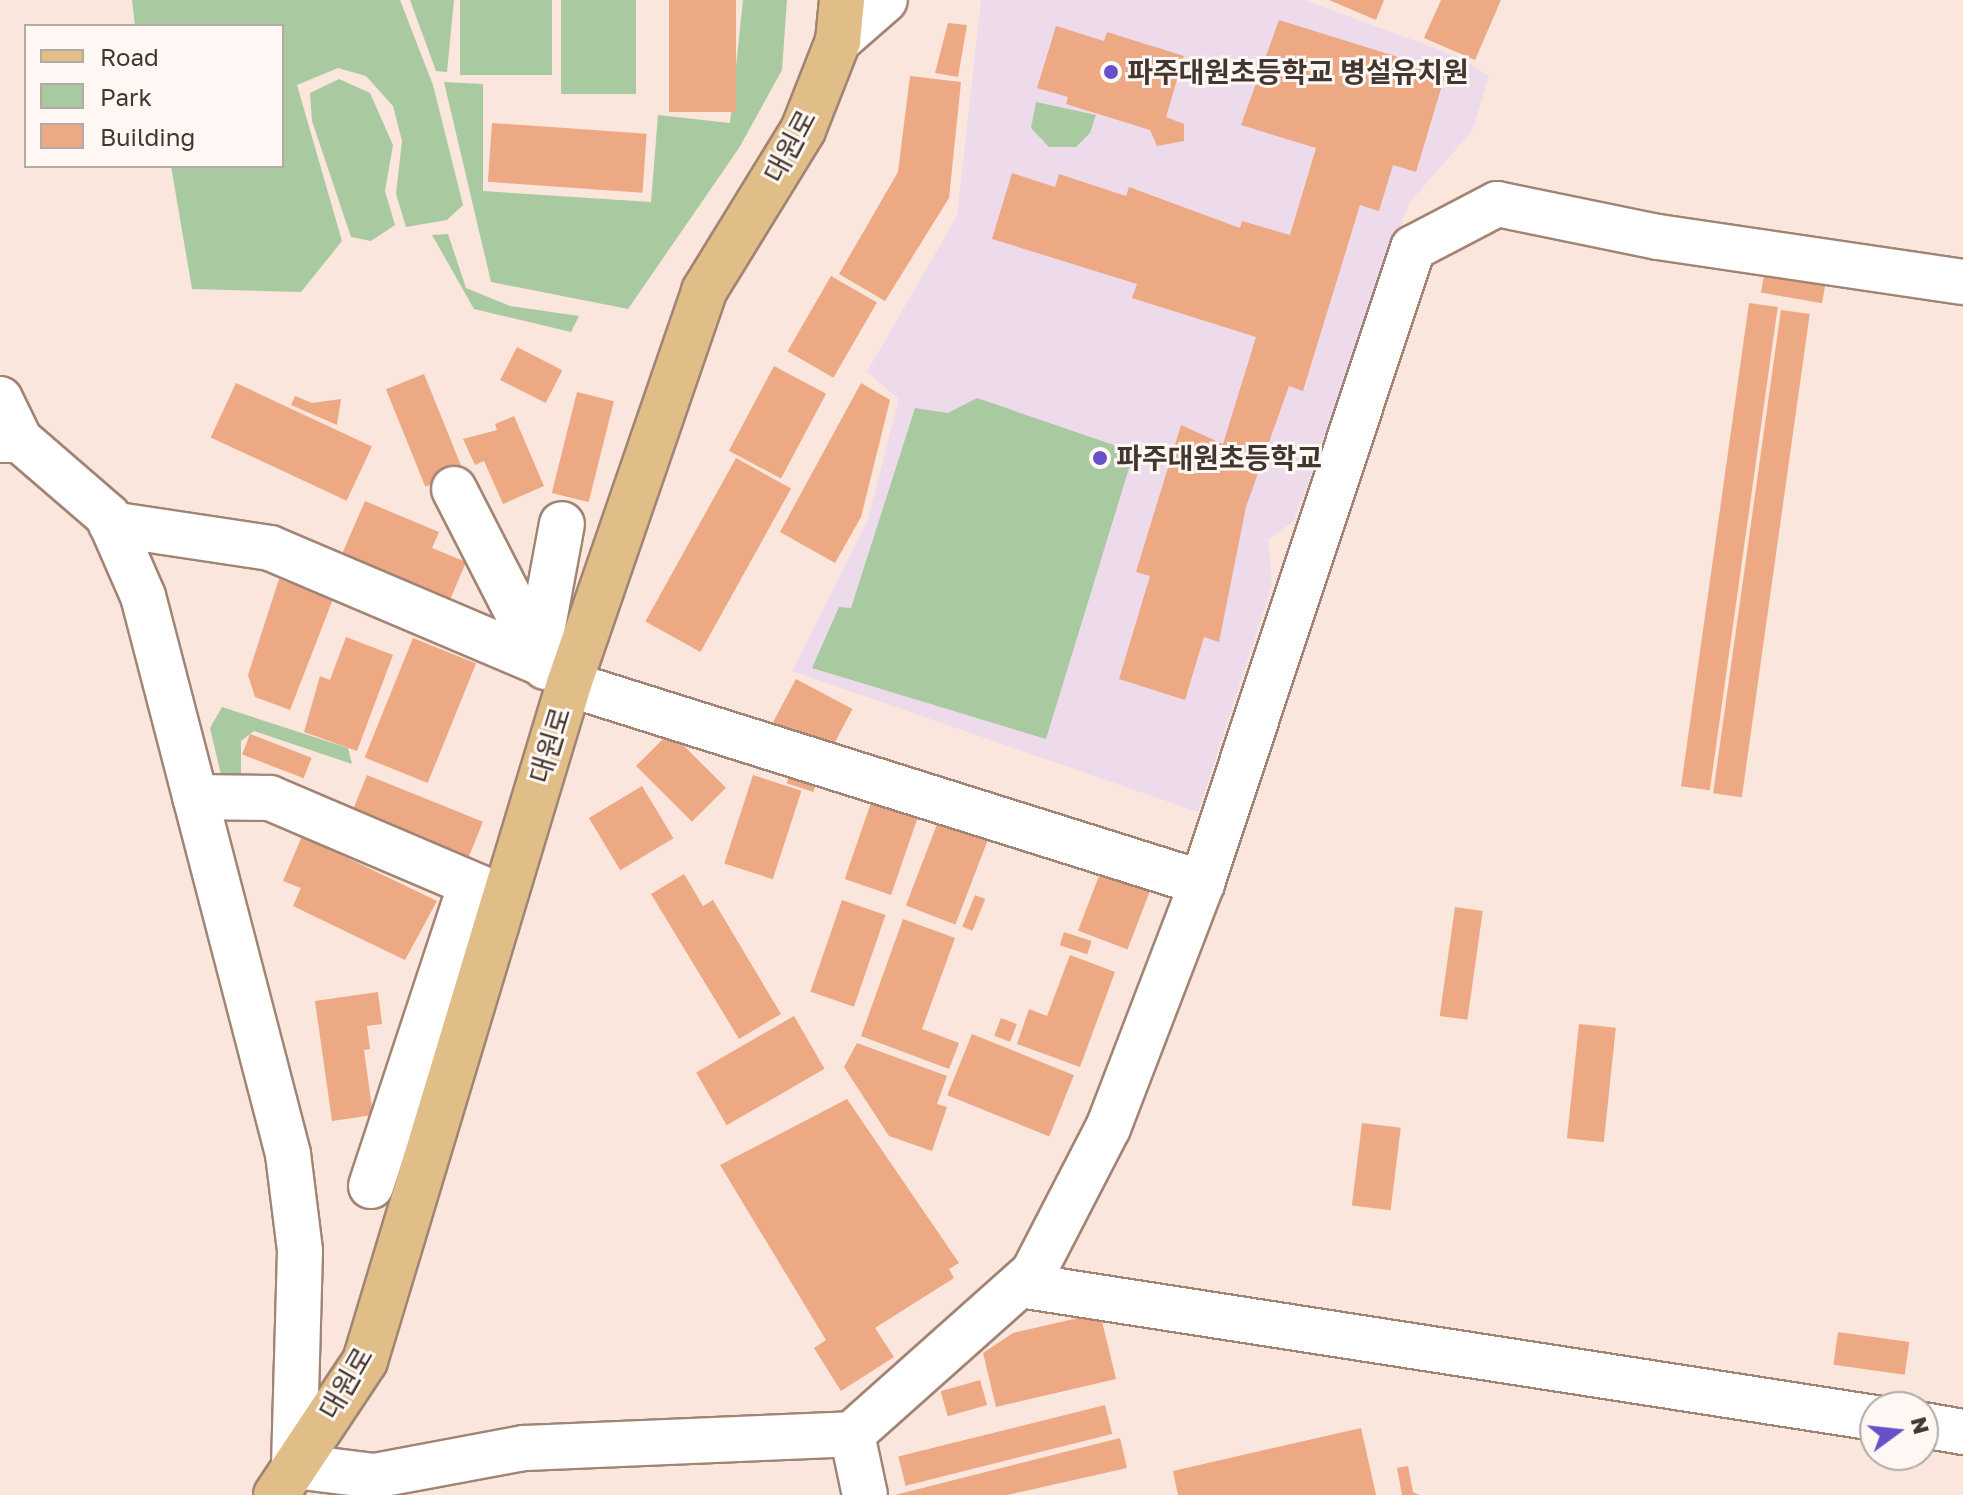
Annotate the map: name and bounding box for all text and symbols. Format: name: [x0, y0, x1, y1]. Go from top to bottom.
legend: [24, 24, 284, 168]
text: Road: [100, 42, 159, 71]
place label: 파주대원초등학교 병설유치원: [1127, 55, 1469, 89]
marker: 파주대원초등학교 병설유치원: [1102, 63, 1120, 81]
text: Park: [100, 82, 152, 111]
street label: 대원로: [757, 104, 823, 188]
text: Building: [100, 122, 195, 151]
place label: 파주대원초등학교: [1116, 441, 1322, 475]
marker: 파주대원초등학교: [1091, 449, 1109, 467]
street label: 대원로: [523, 703, 577, 787]
street label: 대원로: [312, 1341, 380, 1425]
north arrow: [1859, 1391, 1939, 1471]
text: N: [1906, 1414, 1936, 1437]

